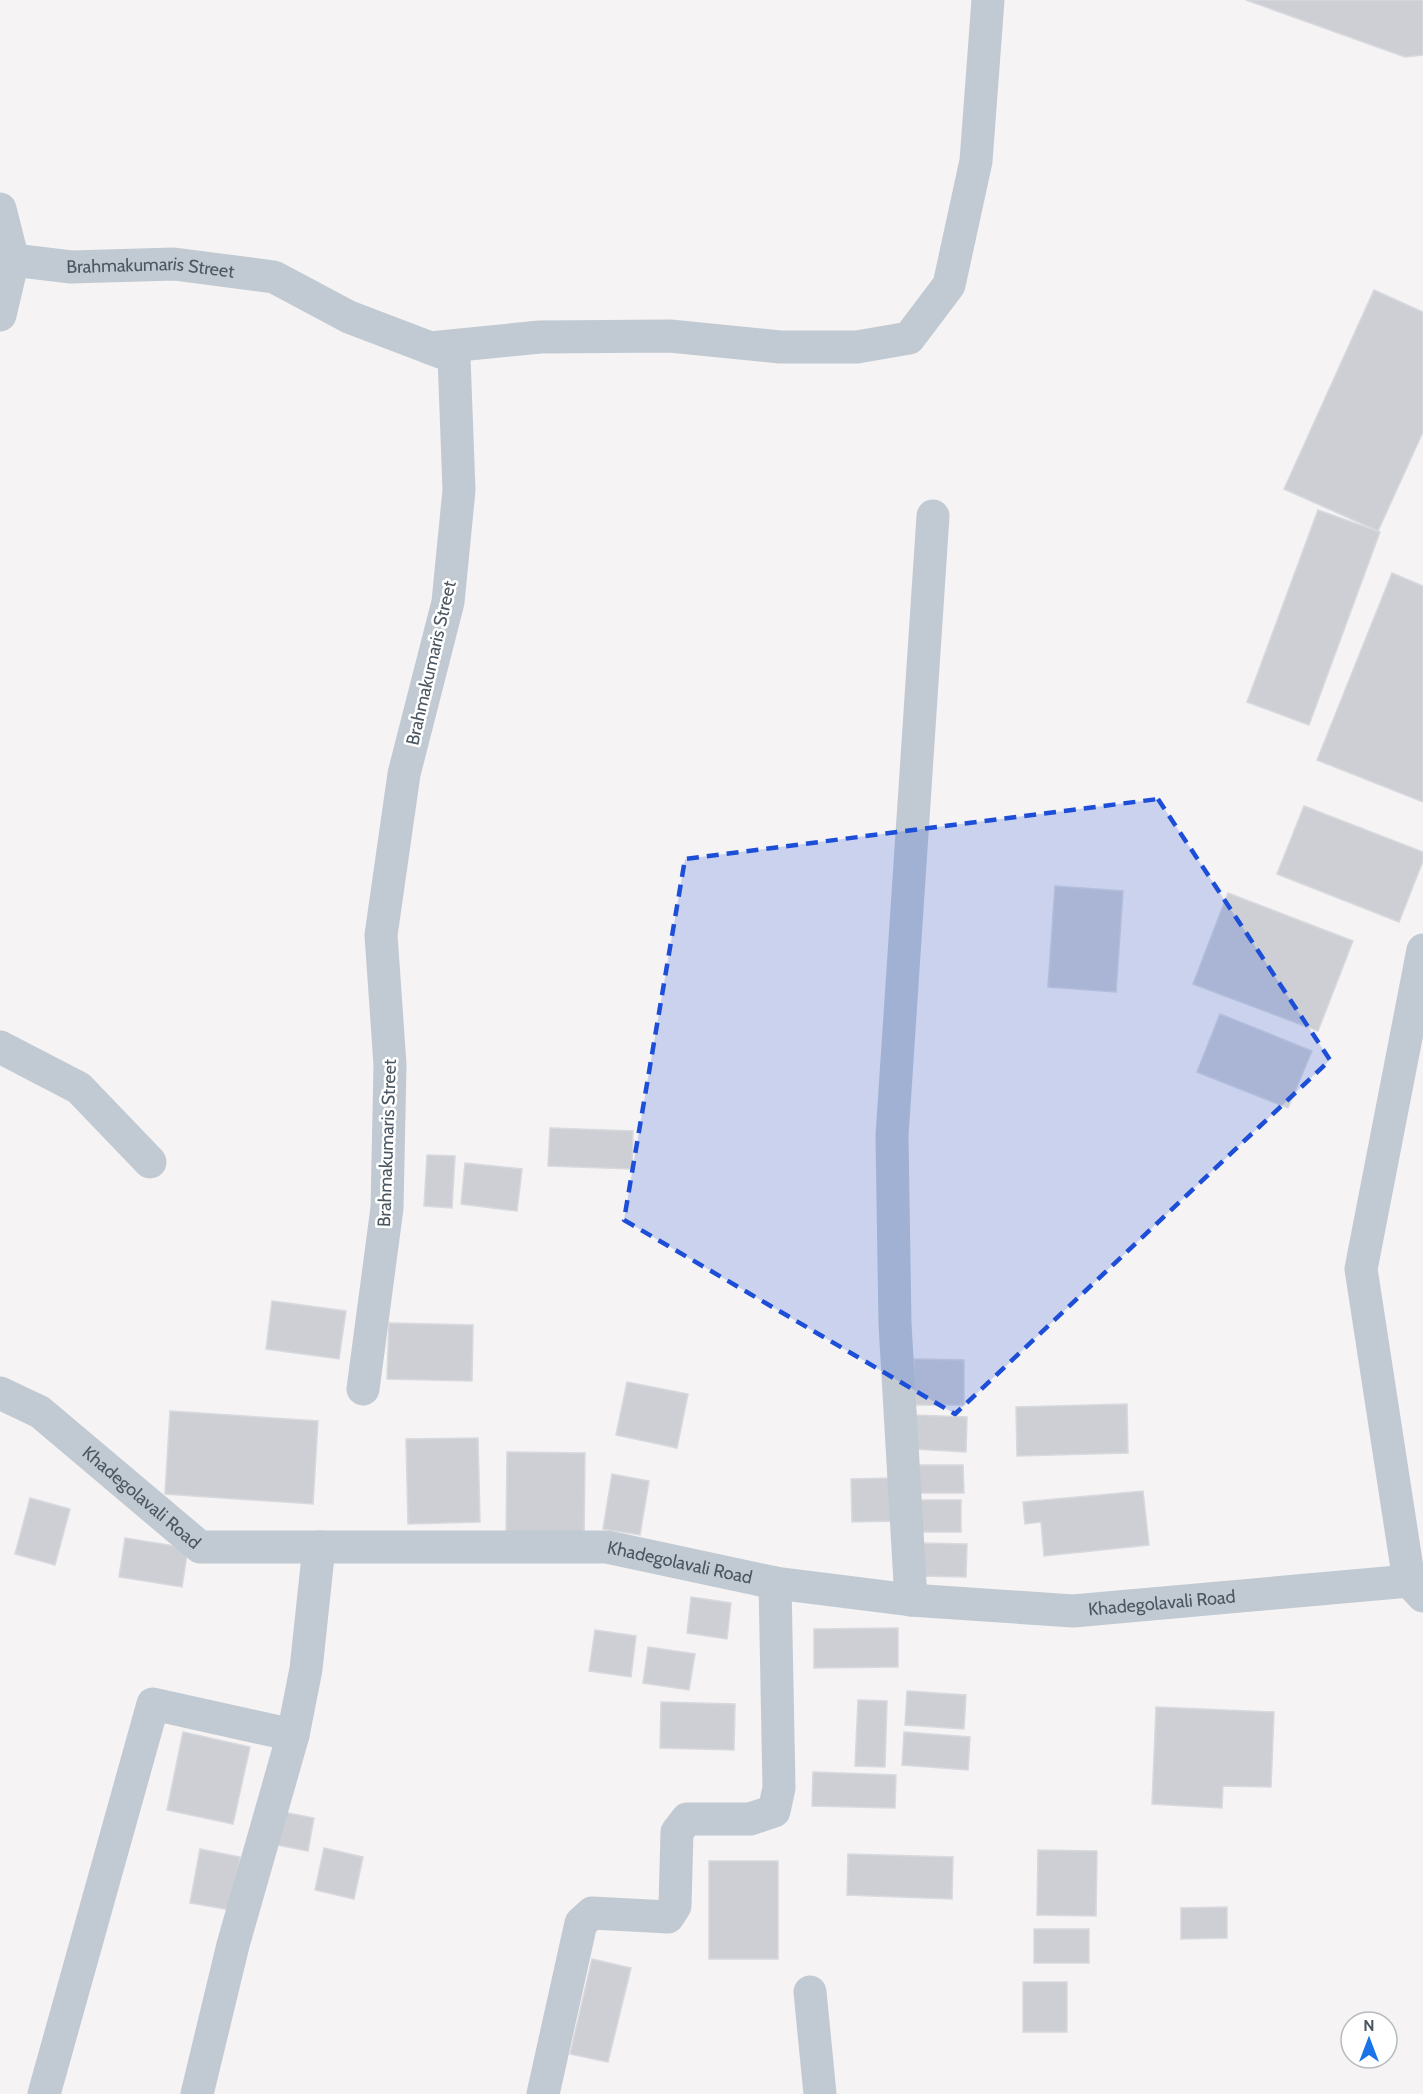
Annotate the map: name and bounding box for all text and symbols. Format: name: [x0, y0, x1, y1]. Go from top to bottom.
street label: Brahmakumaris Street: [66, 253, 236, 283]
street label: Brahmakumaris Street: [401, 579, 461, 747]
street label: Brahmakumaris Street: [373, 1059, 401, 1227]
street label: Khadegolavali Road: [78, 1441, 205, 1554]
street label: Khadegolavali Road: [605, 1536, 754, 1589]
street label: Khadegolavali Road: [1087, 1586, 1236, 1621]
north arrow: [1339, 2010, 1399, 2070]
text: N: [1363, 2016, 1375, 2035]

